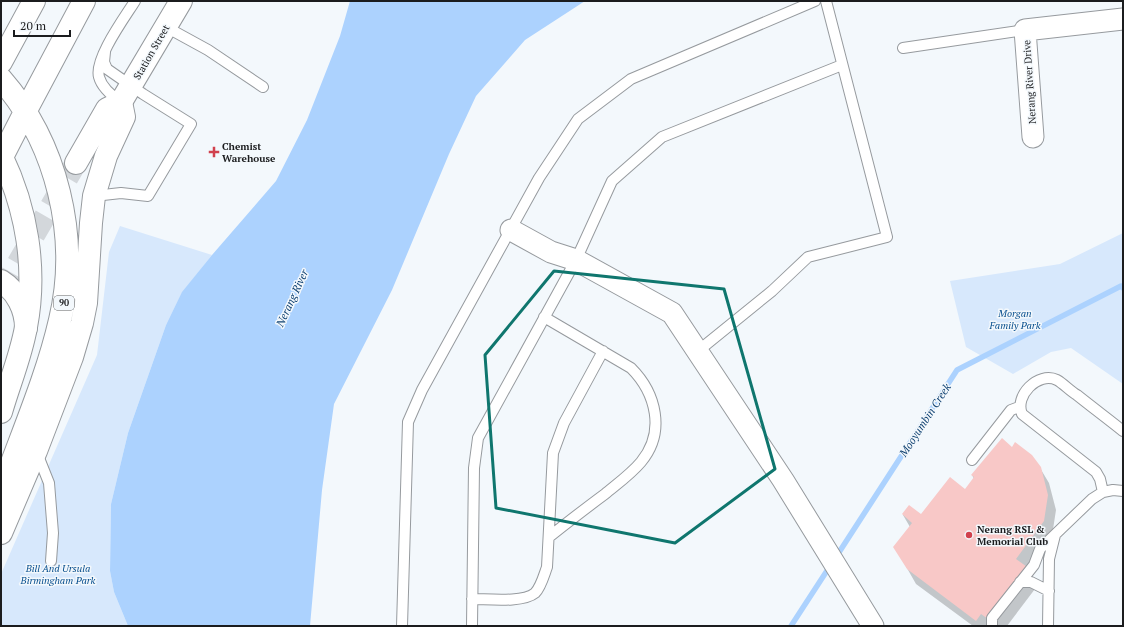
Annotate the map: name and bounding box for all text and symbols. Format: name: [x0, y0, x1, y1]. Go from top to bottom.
scale bar: [14, 12, 70, 38]
text: 20 m: [20, 18, 47, 33]
street label: Station Street: [130, 22, 173, 82]
street label: Nerang River Drive: [1020, 39, 1039, 124]
place label: Chemist Warehouse: [222, 140, 276, 165]
marker: Chemist Warehouse: [209, 147, 219, 157]
water label: Nerang River: [272, 267, 312, 330]
road number: 90: [54, 296, 74, 310]
park label: Morgan Family Park: [989, 307, 1041, 332]
water label: Mooyumbin Creek: [896, 380, 954, 460]
place label: Nerang RSL & Memorial Club: [977, 523, 1048, 548]
marker: Nerang RSL & Memorial Club: [964, 530, 974, 540]
park label: Bill And Ursula Birmingham Park: [20, 562, 96, 587]

